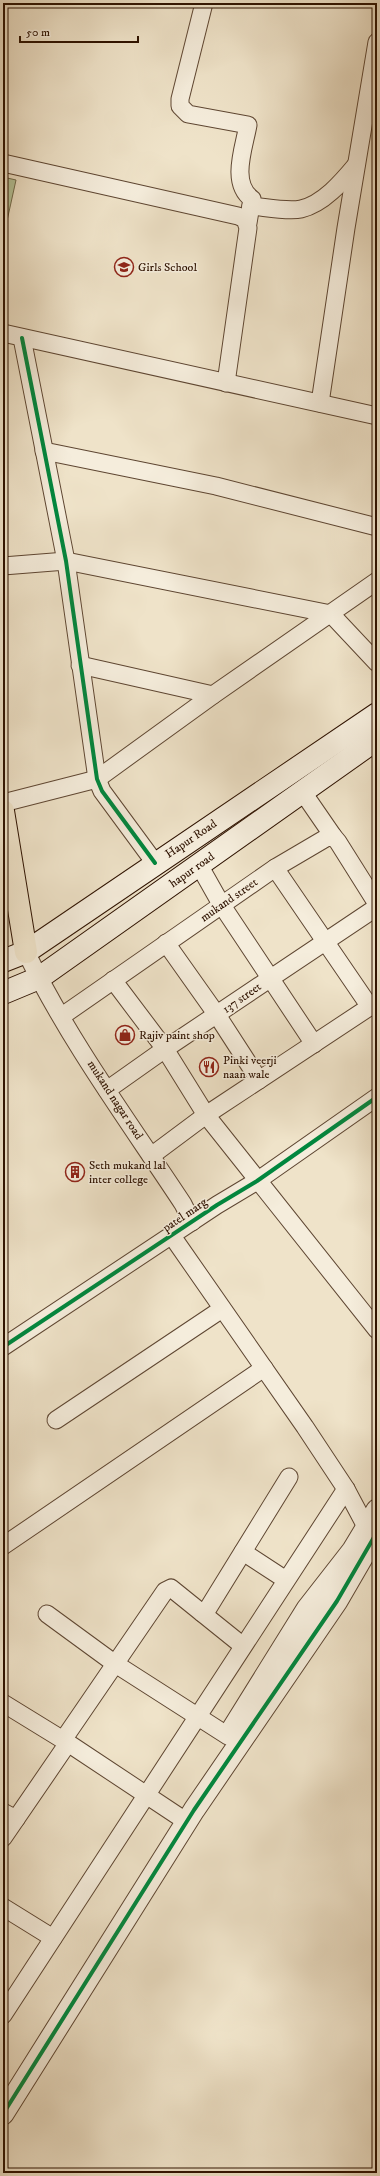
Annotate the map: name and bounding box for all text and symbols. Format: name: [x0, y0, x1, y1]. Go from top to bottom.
scale bar: [20, 18, 138, 44]
text: 50 m: [26, 25, 50, 40]
school or university icon: Girls School: [113, 256, 135, 278]
place label: Girls School: [138, 260, 197, 275]
street label: Hapur Road: [162, 816, 220, 862]
street label: hapur road: [167, 849, 217, 891]
street label: mukand street: [197, 875, 261, 925]
street label: 137 street: [220, 979, 264, 1017]
shop icon: Rajiv paint shop: [114, 1024, 136, 1046]
place label: Rajiv paint shop: [139, 1028, 215, 1043]
place label: Pinki veerji naan wale: [223, 1053, 277, 1082]
restaurant icon: Pinki veerji naan wale: [198, 1056, 220, 1078]
street label: mukand nagar road: [84, 1058, 146, 1142]
place label: Seth mukand lal inter college: [89, 1158, 166, 1187]
building icon: Seth mukand lal inter college: [64, 1161, 86, 1183]
street label: patel marg: [159, 1195, 210, 1236]

